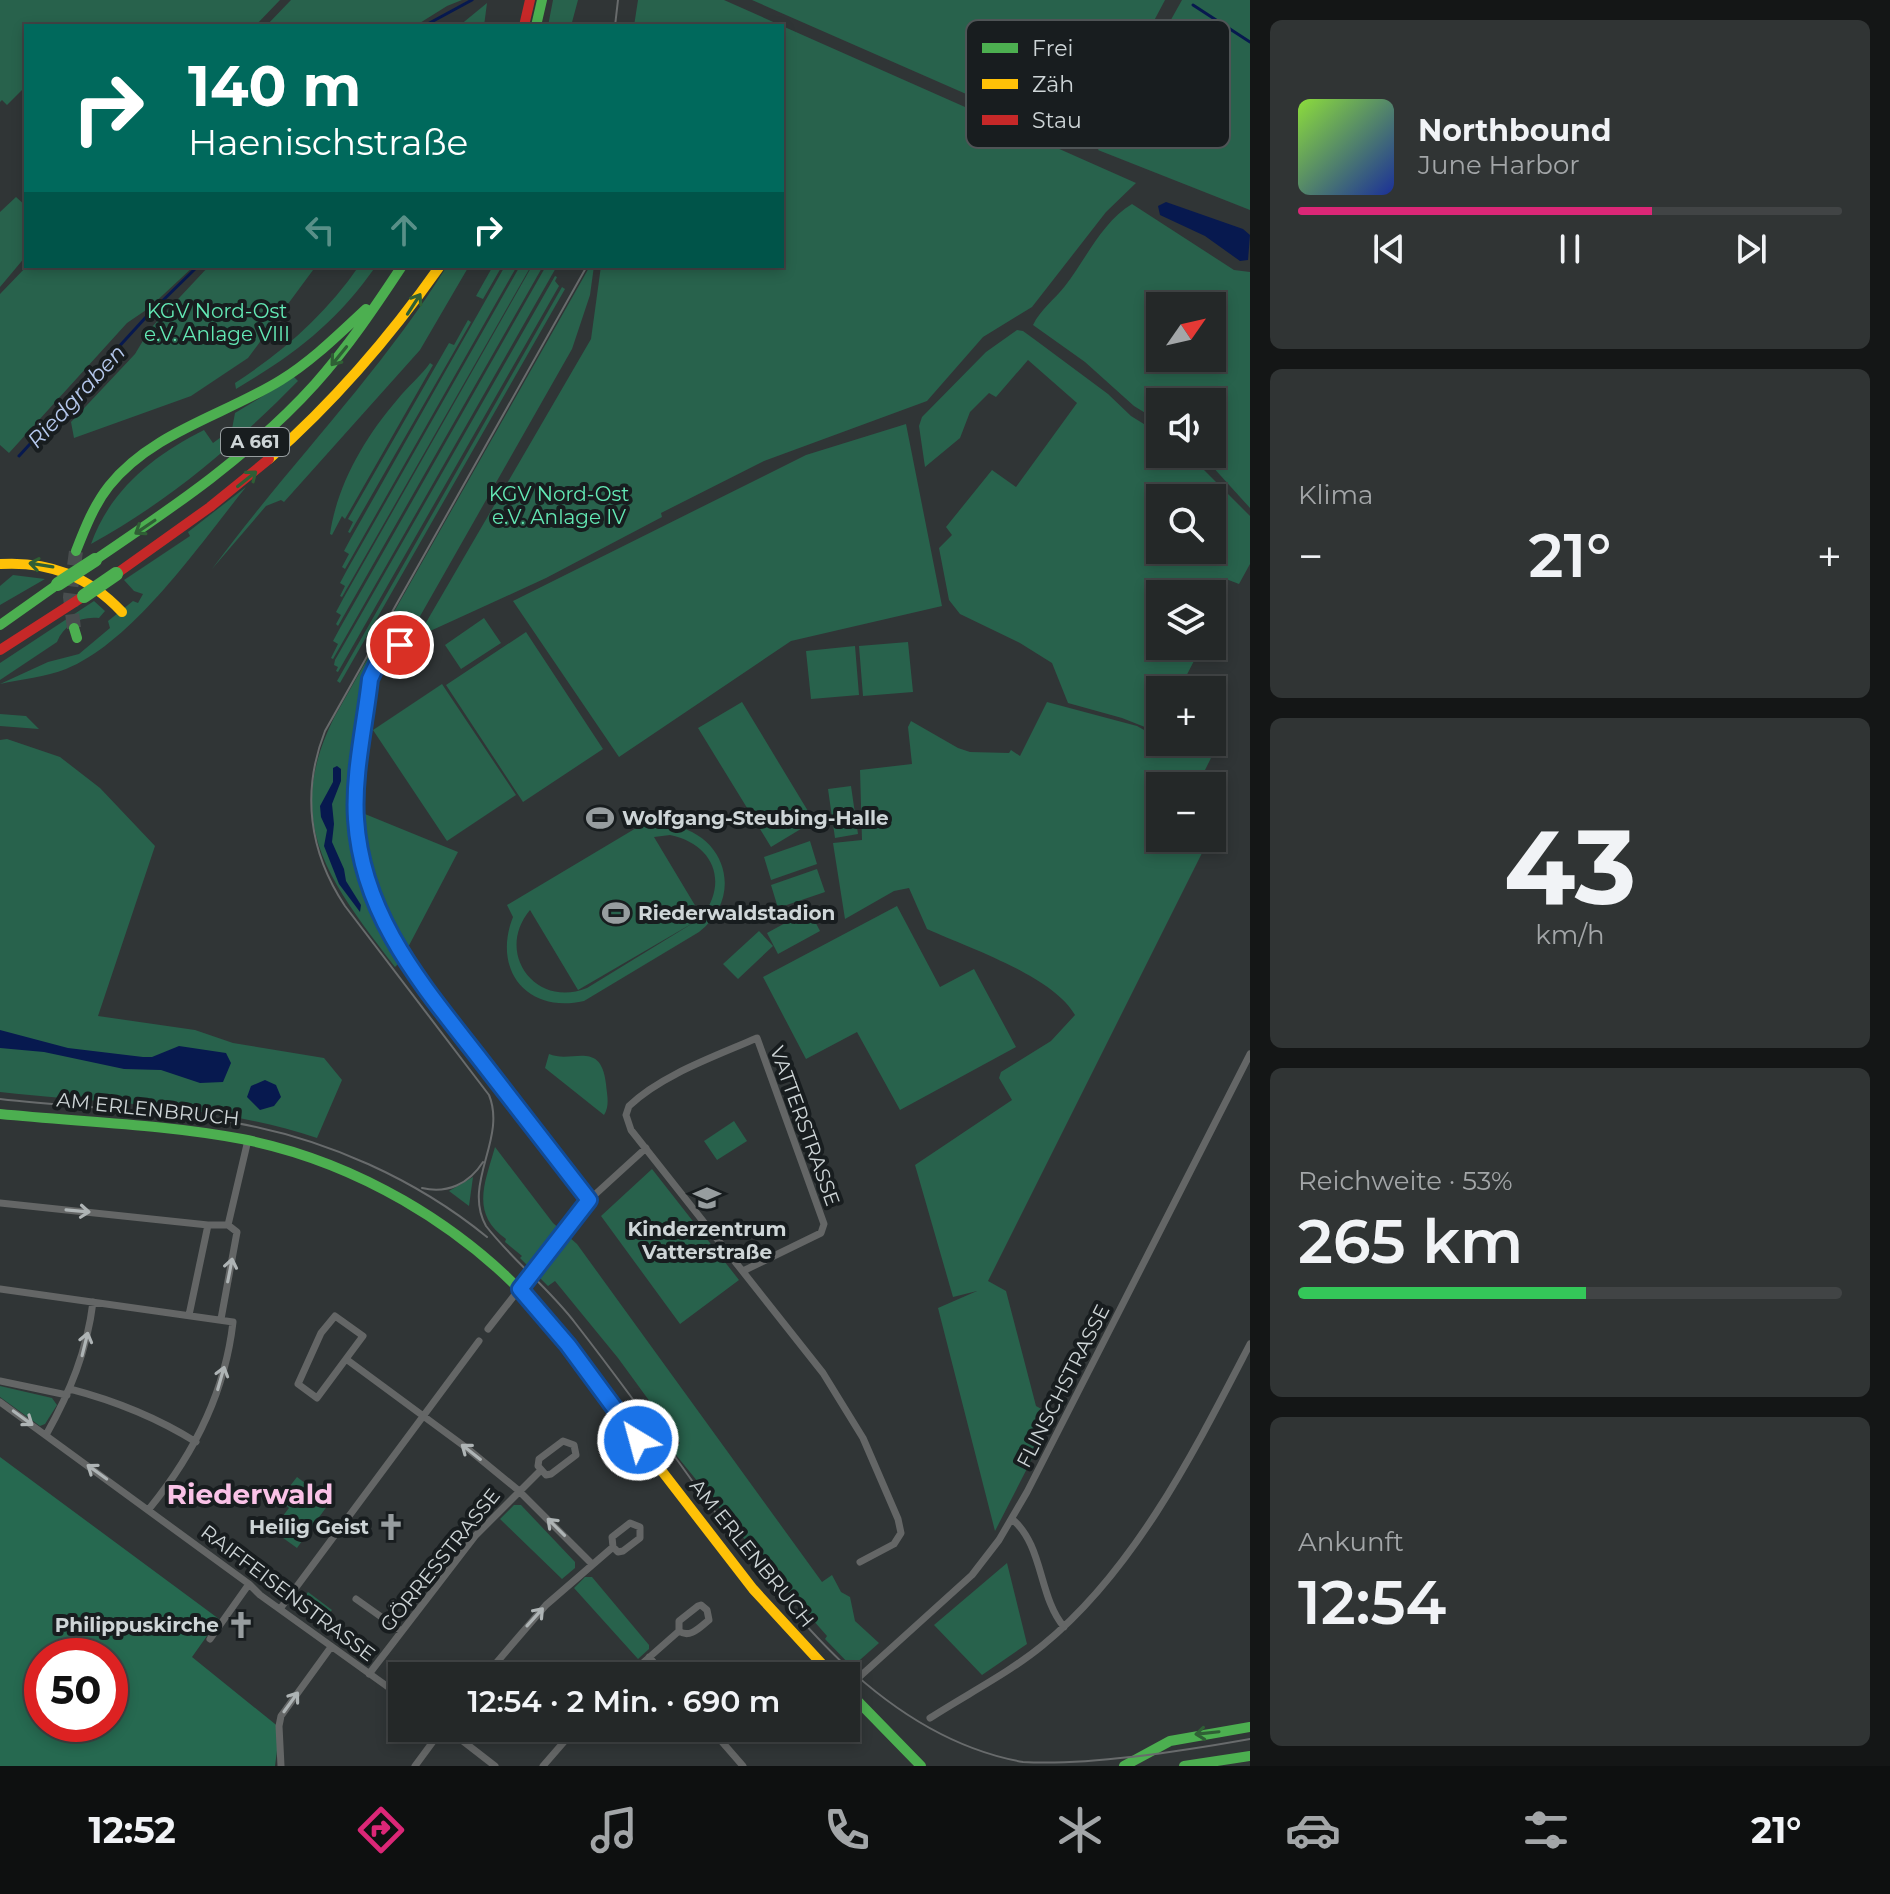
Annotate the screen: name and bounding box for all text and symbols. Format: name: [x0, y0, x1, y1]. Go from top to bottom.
legend: [966, 20, 1230, 148]
text: Frei: [1032, 35, 1073, 62]
text: 140 m: [188, 52, 361, 120]
icon: right: [56, 56, 160, 160]
text: Zäh: [1032, 71, 1074, 98]
text: Stau: [1032, 107, 1082, 134]
text: Northbound: [1418, 112, 1612, 149]
text: Haenischstraße: [188, 120, 468, 164]
text: June Harbor: [1418, 149, 1580, 181]
icon: left: [298, 208, 342, 252]
icon: ahead: [382, 208, 426, 252]
icon: right: [466, 208, 510, 252]
icon: previous: [1367, 227, 1411, 271]
icon: pause: [1548, 227, 1592, 271]
icon: next: [1729, 227, 1773, 271]
north arrow: [1146, 292, 1226, 372]
map controls: [1146, 292, 1226, 852]
one-way arrow: [406, 294, 423, 316]
park label: KGV Nord-Ost e.V. Anlage VIII: [144, 299, 290, 346]
water label: Riedgraben: [22, 339, 131, 454]
one-way arrow: [330, 345, 348, 365]
button: sound: [1146, 388, 1226, 468]
road number: A 661: [221, 428, 289, 456]
one-way arrow: [236, 470, 257, 488]
text: Klima: [1298, 479, 1373, 511]
park label: KGV Nord-Ost e.V. Anlage IV: [489, 482, 629, 529]
button: search: [1146, 484, 1226, 564]
one-way arrow: [134, 518, 156, 535]
text: 21°: [1529, 519, 1611, 592]
text: −: [1298, 529, 1323, 583]
text: +: [1817, 529, 1842, 583]
one-way arrow: [28, 557, 54, 572]
button: layers: [1146, 580, 1226, 660]
pin: [366, 611, 434, 679]
icon: arrive: [378, 623, 422, 667]
button: +: [1146, 676, 1226, 756]
button: −: [1146, 772, 1226, 852]
sports icon: Wolfgang-Steubing-Halle: [585, 803, 615, 833]
text: 43: [1504, 803, 1636, 930]
place label: Wolfgang-Steubing-Halle: [622, 806, 889, 830]
sports icon: Riederwaldstadion: [601, 898, 631, 928]
place label: Riederwaldstadion: [638, 901, 835, 925]
text: km/h: [1535, 919, 1605, 951]
street label: VATTERSTRASSE: [765, 1043, 845, 1209]
street label: AM ERLENBRUCH: [55, 1087, 241, 1131]
text: Reichweite · 53%: [1298, 1165, 1513, 1197]
school or university icon: Kinderzentrum Vatterstraße: [692, 1183, 722, 1213]
one-way arrow: [64, 1203, 91, 1218]
text: 265 km: [1298, 1205, 1523, 1278]
place label: Kinderzentrum Vatterstraße: [627, 1217, 787, 1264]
one-way arrow: [224, 1258, 239, 1283]
street label: FLINSCHSTRASSE: [1011, 1300, 1115, 1472]
one-way arrow: [79, 1332, 94, 1358]
one-way arrow: [214, 1365, 229, 1391]
position arrow: [596, 1398, 680, 1482]
one-way arrow: [11, 1410, 33, 1426]
one-way arrow: [461, 1443, 482, 1460]
one-way arrow: [87, 1464, 109, 1480]
street label: AM ERLENBRUCH: [685, 1474, 819, 1632]
district label: Riederwald: [167, 1477, 333, 1511]
street label: GÖRRESSTRASSE: [375, 1484, 505, 1636]
church icon: Heilig Geist: [376, 1512, 406, 1542]
place label: Heilig Geist: [249, 1515, 369, 1539]
one-way arrow: [546, 1517, 565, 1537]
street label: RAIFFEISENSTRASSE: [196, 1520, 380, 1666]
text: Ankunft: [1298, 1526, 1404, 1558]
text: 12:54: [1298, 1566, 1446, 1639]
one-way arrow: [526, 1608, 544, 1628]
church icon: Philippuskirche: [226, 1610, 256, 1640]
place label: Philippuskirche: [55, 1613, 219, 1637]
speed limit sign: 50: [24, 1638, 128, 1742]
text: 12:54 · 2 Min. · 690 m: [468, 1683, 780, 1720]
one-way arrow: [283, 1691, 300, 1713]
one-way arrow: [1194, 1725, 1221, 1740]
icon: directions: [353, 1802, 409, 1858]
icon: music: [586, 1802, 642, 1858]
icon: phone: [819, 1802, 875, 1858]
icon: climate: [1052, 1802, 1108, 1858]
icon: car: [1285, 1802, 1341, 1858]
icon: filters: [1518, 1802, 1574, 1858]
text: 12:52: [89, 1808, 176, 1852]
text: 21°: [1751, 1808, 1801, 1852]

